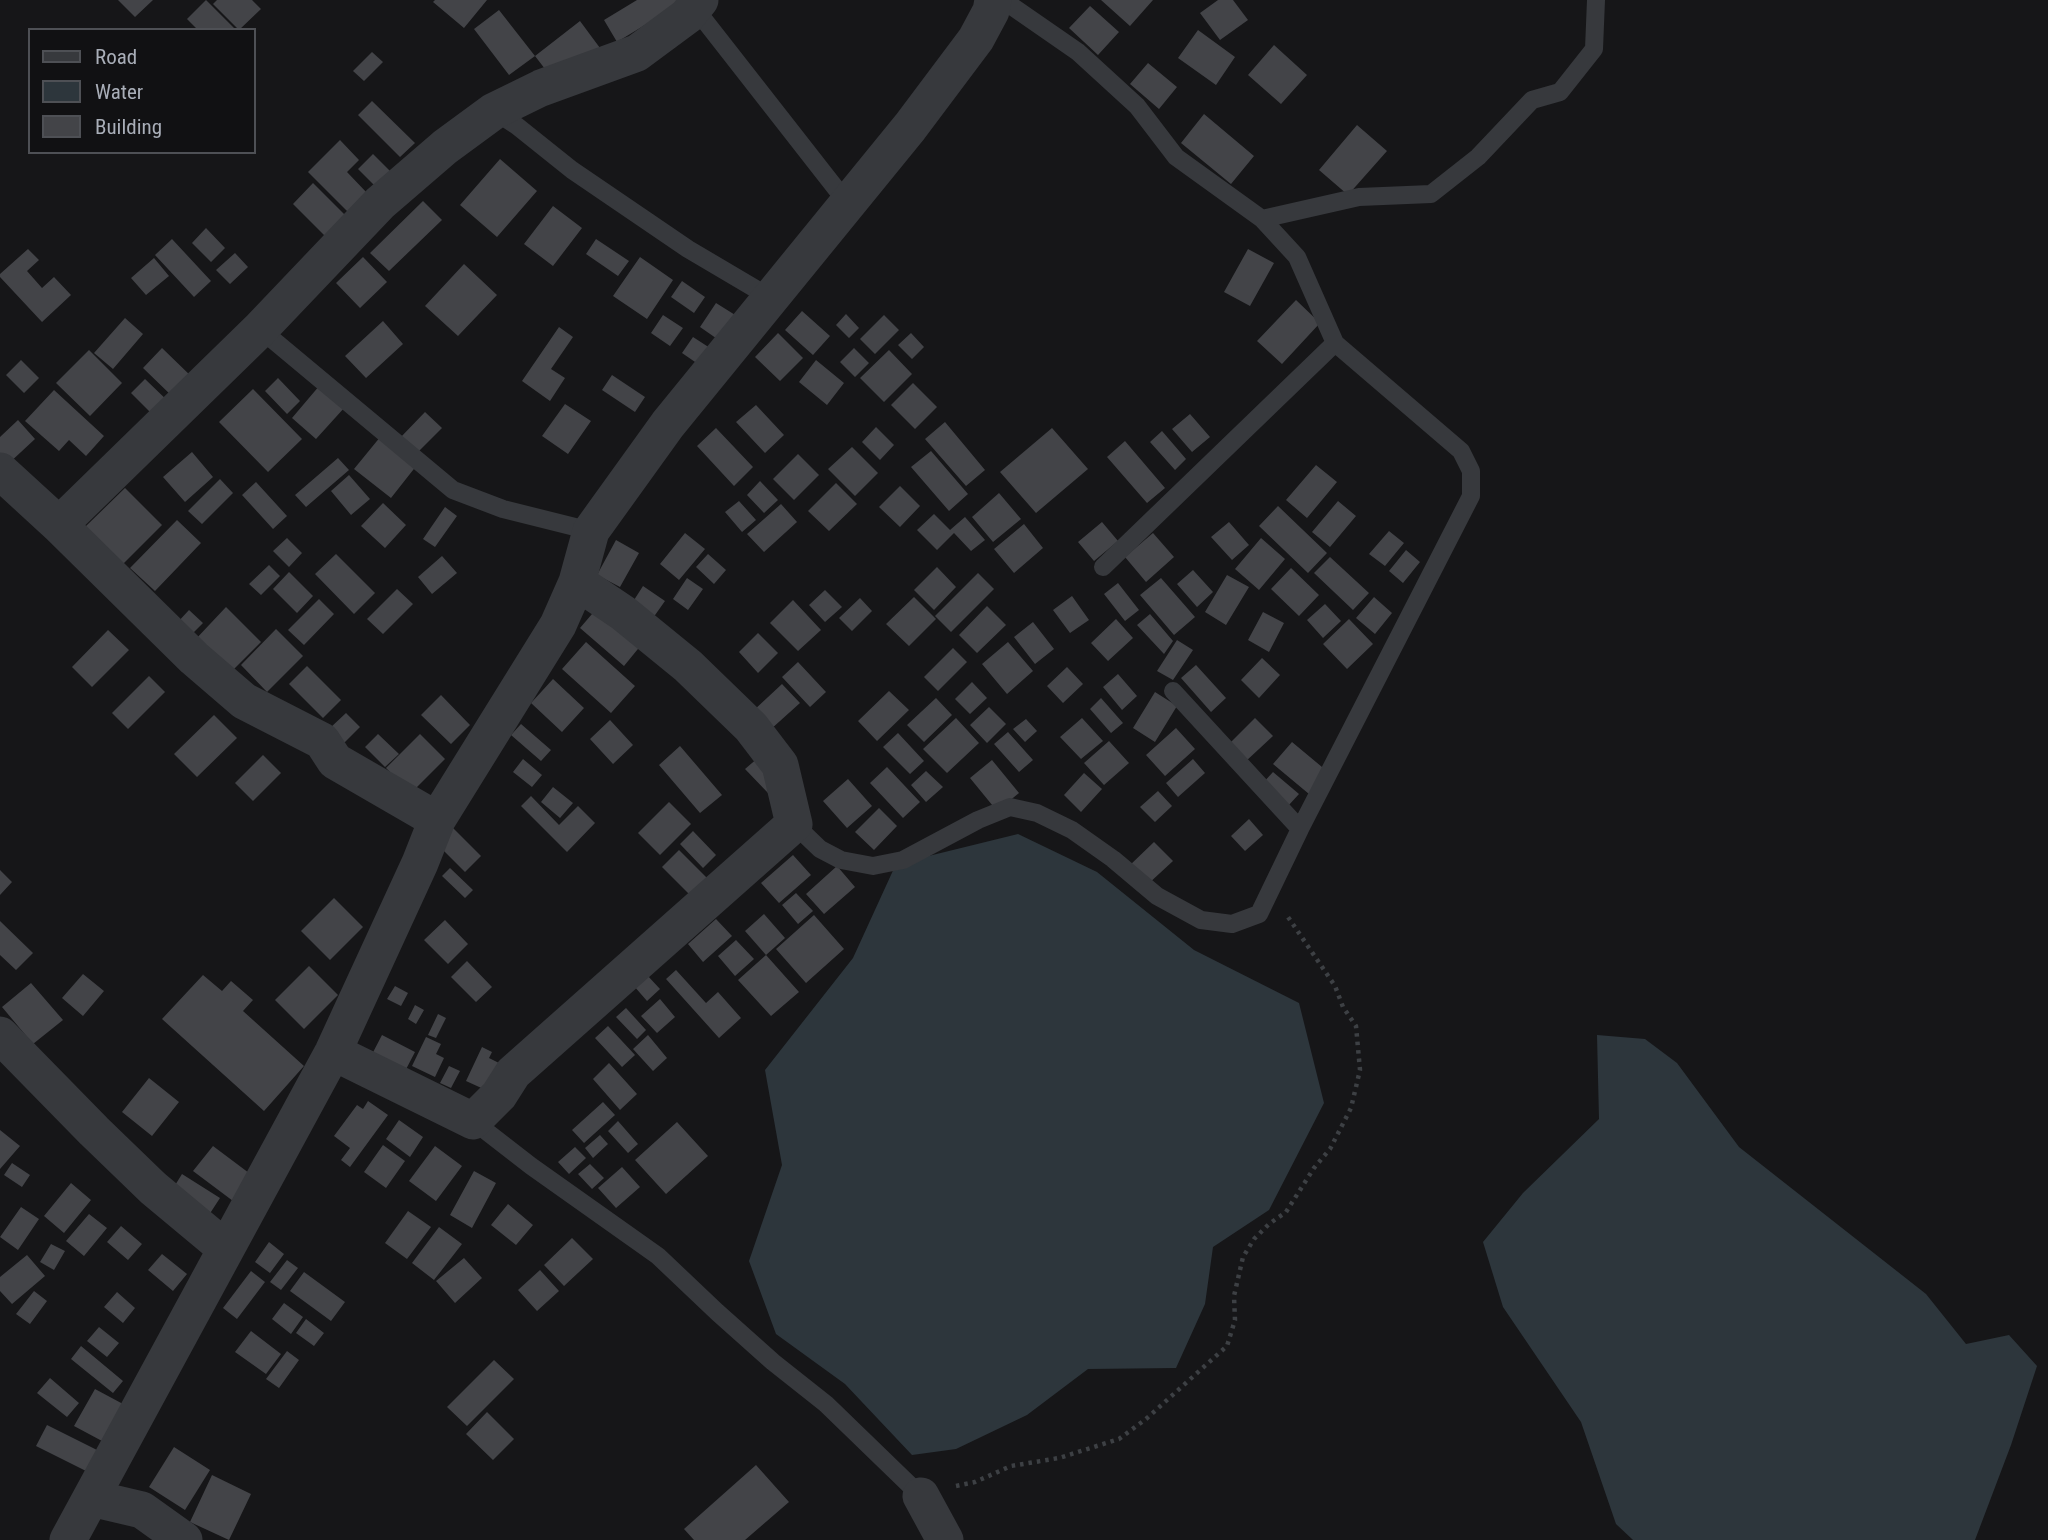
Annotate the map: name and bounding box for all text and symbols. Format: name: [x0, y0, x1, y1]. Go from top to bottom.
legend: [28, 28, 256, 154]
text: Road: [95, 45, 137, 69]
text: Water: [95, 80, 143, 104]
text: Building: [95, 115, 162, 139]

